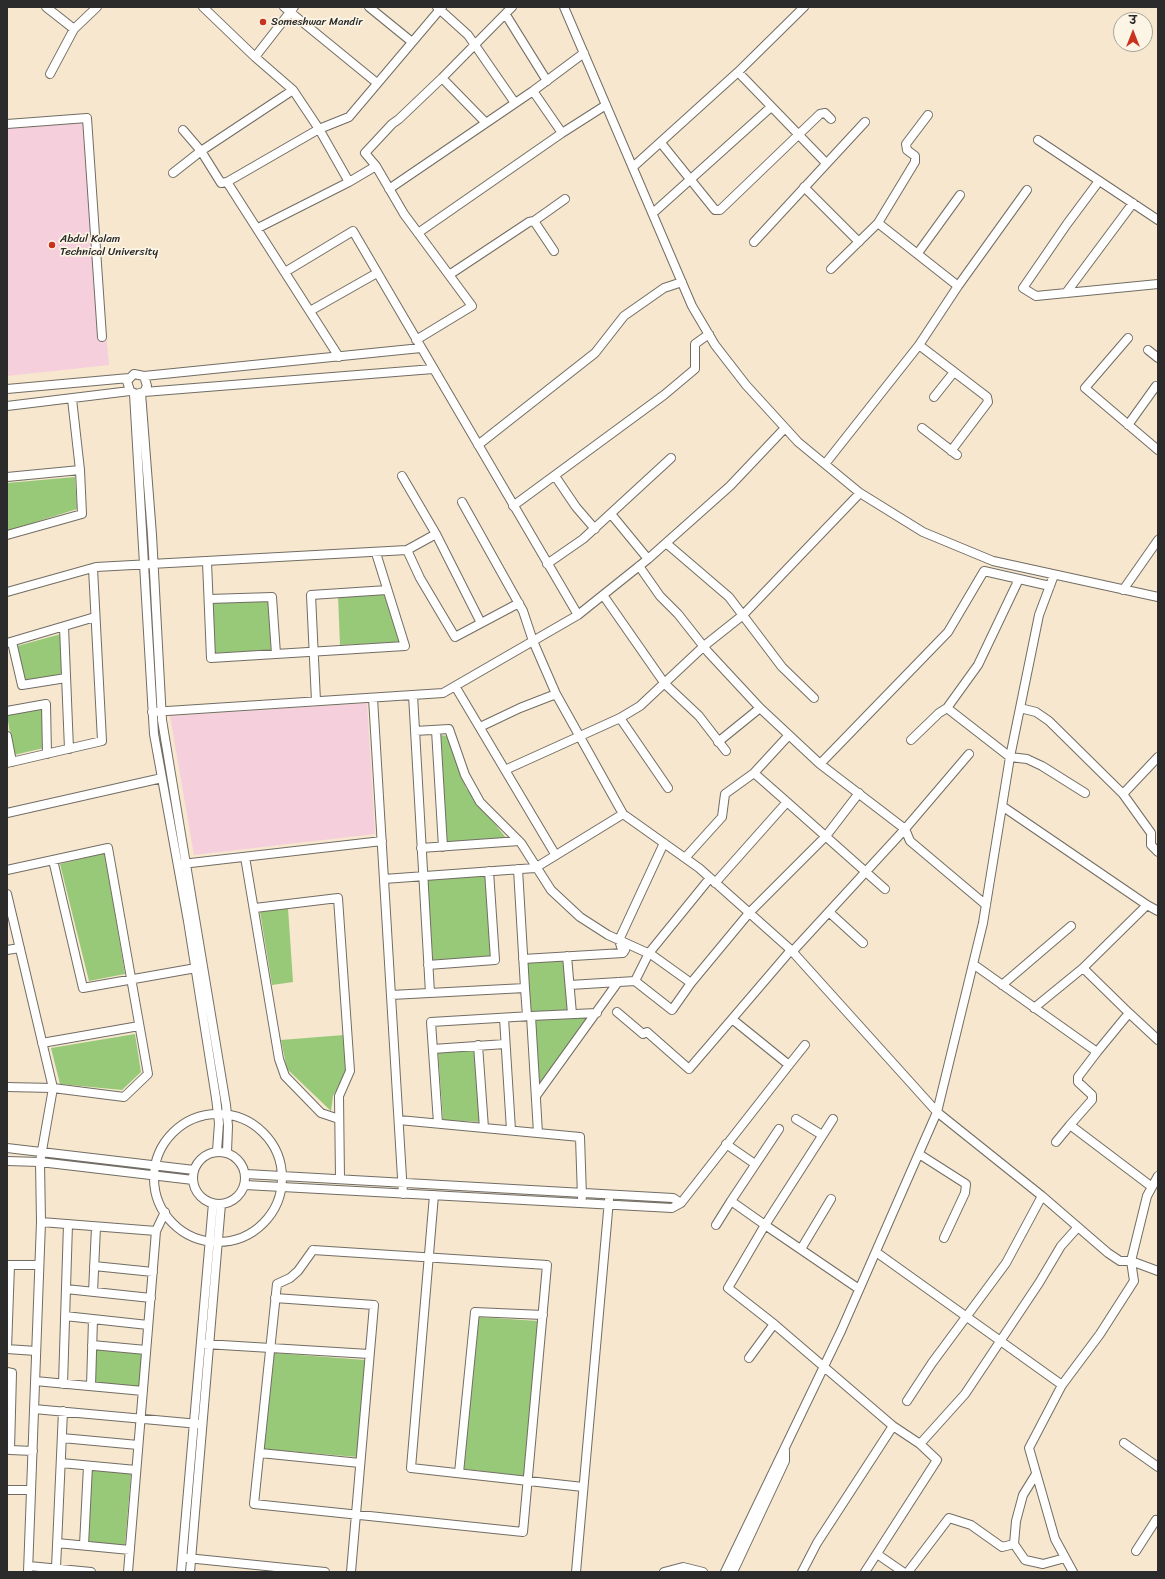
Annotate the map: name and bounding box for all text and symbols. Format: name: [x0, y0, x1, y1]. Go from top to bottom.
text: उ: [1129, 11, 1137, 30]
north arrow: [1113, 12, 1153, 52]
place label: Someshwar Mandir: [271, 15, 363, 29]
marker: Someshwar Mandir: [258, 17, 268, 27]
place label: Abdul Kalam Technical University: [60, 232, 158, 258]
marker: Abdul Kalam Technical University: [47, 240, 57, 250]

